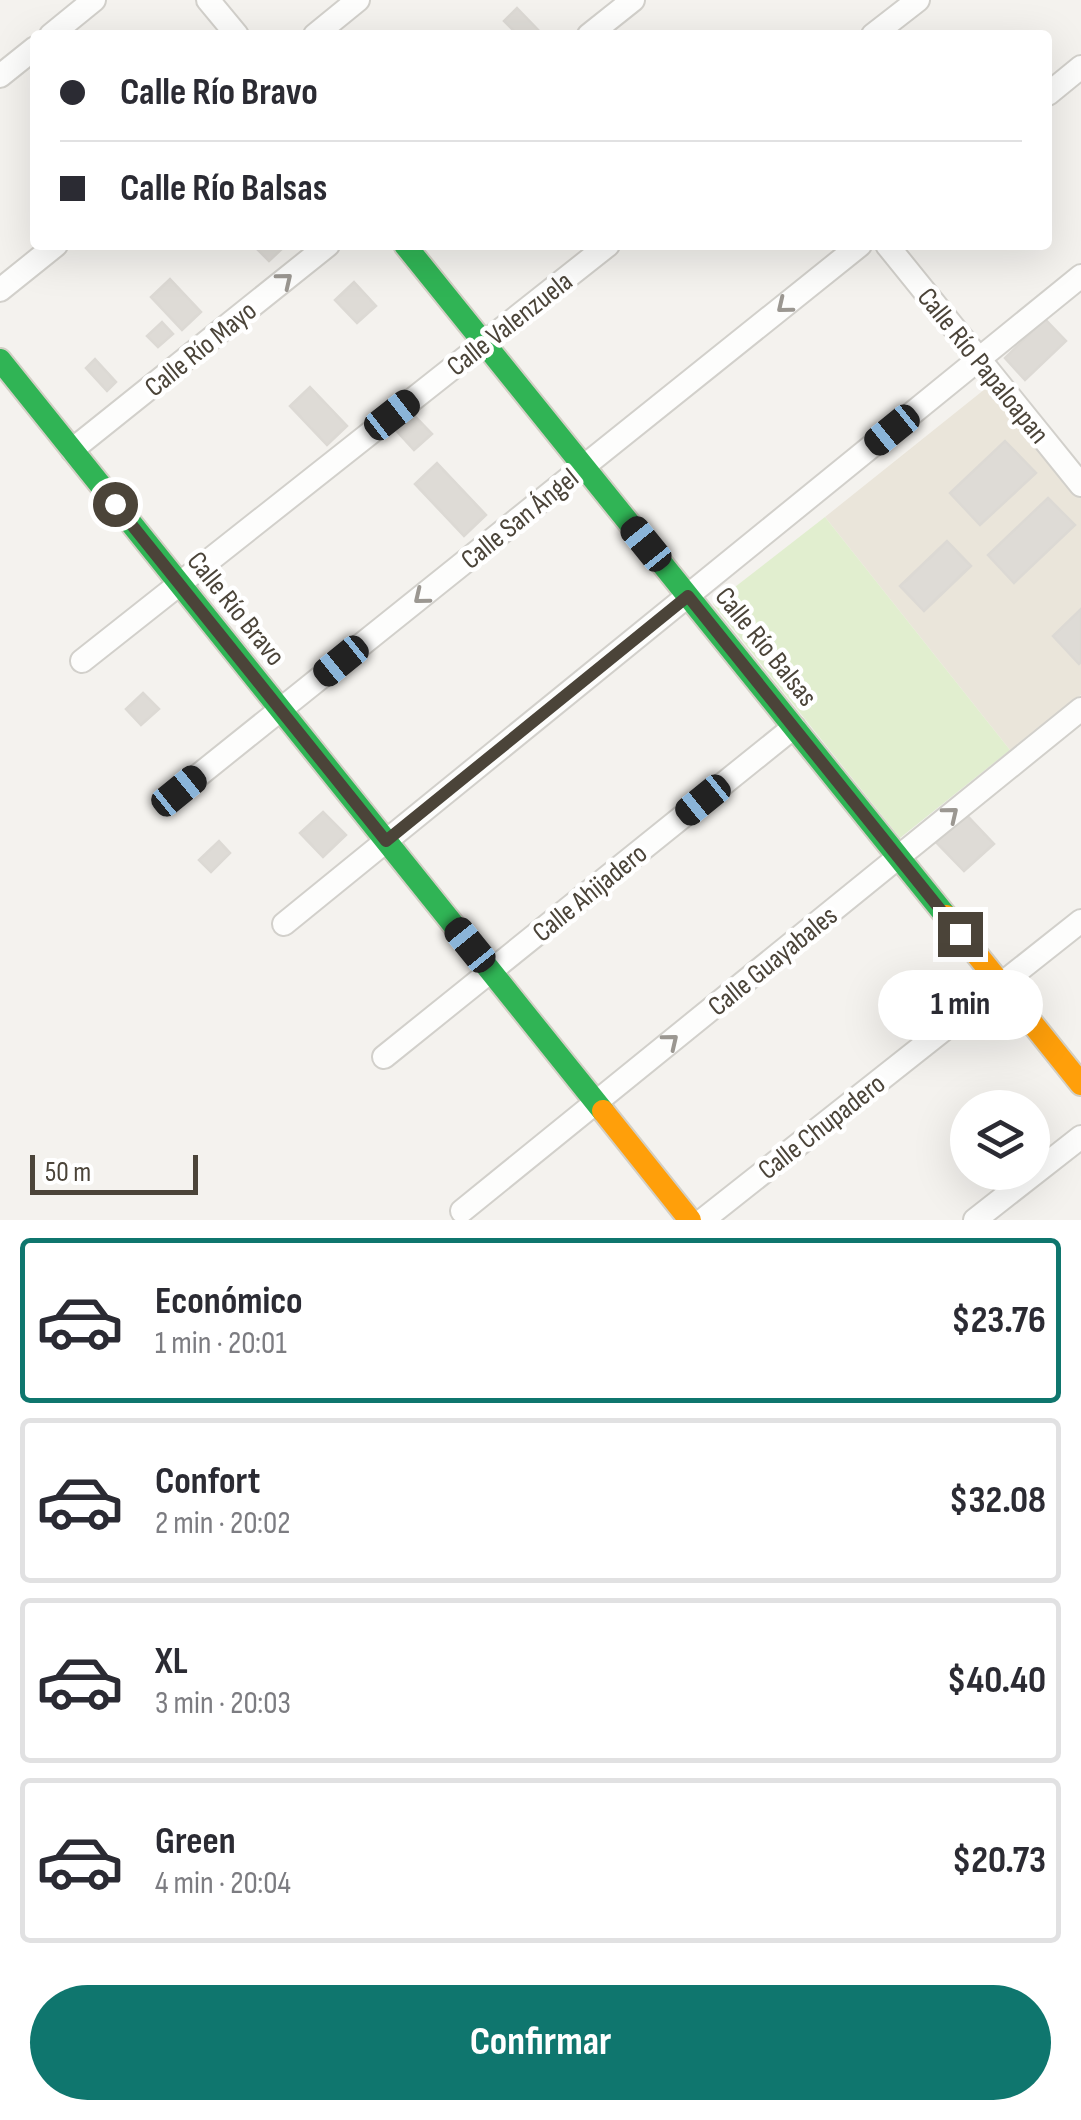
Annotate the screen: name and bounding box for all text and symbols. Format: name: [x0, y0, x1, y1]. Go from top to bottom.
text: Calle Río Bravo: [120, 70, 318, 115]
text: Calle Río Balsas: [120, 166, 327, 211]
street label: Calle Valenzuela: [441, 265, 579, 383]
one-way arrow: [273, 274, 291, 292]
street label: Calle Río Papaloapan: [910, 281, 1056, 450]
street label: Calle Río Mayo: [139, 294, 263, 404]
one-way arrow: [777, 294, 795, 312]
car: [359, 385, 425, 445]
car: [859, 399, 925, 461]
street label: Calle San Ángel: [455, 462, 585, 576]
route start: [93, 482, 138, 527]
car: [615, 511, 677, 577]
street label: Calle Río Bravo: [180, 545, 292, 673]
street label: Calle Río Balsas: [708, 581, 824, 713]
one-way arrow: [414, 585, 432, 603]
car: [308, 630, 374, 692]
car: [146, 760, 212, 822]
car: [670, 769, 736, 831]
one-way arrow: [939, 808, 957, 826]
street label: Calle Ahijadero: [526, 837, 654, 949]
street label: Calle Guayabales: [702, 899, 844, 1023]
car: [439, 912, 501, 978]
route end: [938, 912, 983, 957]
callout: 1 min: [878, 969, 1042, 1039]
text: 1 min: [931, 985, 990, 1024]
one-way arrow: [660, 1035, 678, 1053]
street label: Calle Chupadero: [752, 1067, 892, 1187]
map controls: [950, 1090, 1050, 1190]
button: layers: [950, 1090, 1050, 1190]
scale bar: [30, 1150, 198, 1194]
text: 50 m: [45, 1156, 91, 1189]
icon: car: [35, 1276, 125, 1366]
text: Económico: [155, 1279, 303, 1324]
text: $23.76: [951, 1298, 1046, 1343]
text: 1 min · 20:01: [155, 1324, 287, 1363]
icon: car: [35, 1456, 125, 1546]
text: Confort: [155, 1459, 260, 1504]
text: $32.08: [949, 1478, 1046, 1523]
text: 2 min · 20:02: [155, 1504, 291, 1543]
icon: car: [35, 1636, 125, 1726]
text: XL: [155, 1639, 188, 1684]
text: $40.40: [947, 1658, 1046, 1703]
text: 3 min · 20:03: [155, 1684, 291, 1723]
icon: car: [35, 1816, 125, 1906]
text: Green: [155, 1819, 236, 1864]
text: $20.73: [952, 1838, 1046, 1883]
text: 4 min · 20:04: [155, 1864, 291, 1903]
button: Confirmar: [30, 1985, 1051, 2100]

